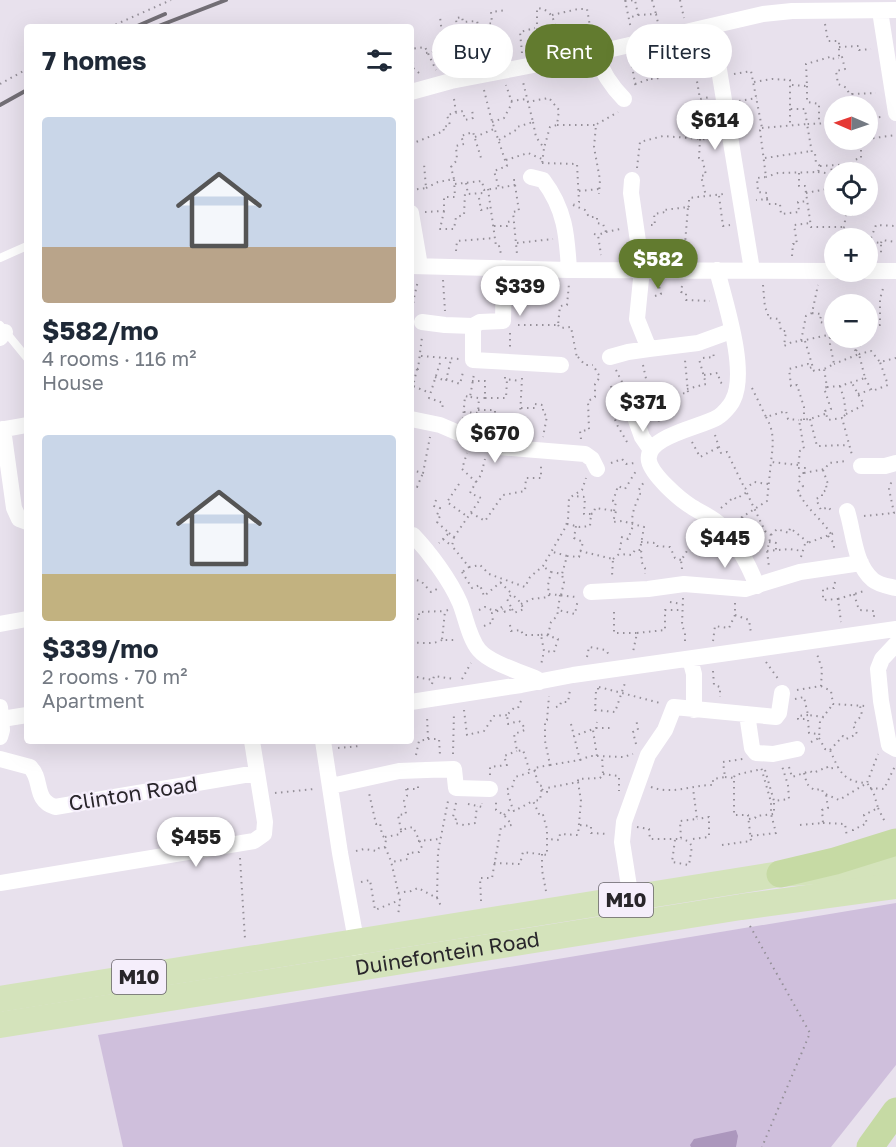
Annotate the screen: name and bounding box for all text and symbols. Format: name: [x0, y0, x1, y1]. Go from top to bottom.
chip: Buy: [432, 24, 513, 78]
chip: Rent: [525, 24, 614, 78]
chip: Filters: [626, 24, 732, 78]
icon: filters: [363, 44, 396, 77]
text: 7 homes: [42, 45, 147, 76]
north arrow: [824, 96, 878, 150]
map controls: [824, 96, 878, 348]
pin: $614: [679, 100, 751, 151]
text: $614: [691, 107, 739, 131]
icon: home: [165, 156, 273, 264]
button: locate: [824, 162, 878, 216]
button: +: [824, 228, 878, 282]
pin: $582: [622, 239, 694, 290]
text: $582: [633, 246, 683, 270]
pin: $339: [484, 266, 556, 317]
text: $339: [495, 273, 545, 297]
button: −: [824, 294, 878, 348]
text: $582/mo: [42, 315, 159, 346]
text: 4 rooms · 116 m²: [42, 346, 197, 370]
text: House: [42, 370, 104, 394]
pin: $371: [607, 382, 679, 433]
text: $371: [620, 389, 666, 413]
pin: $670: [459, 413, 531, 464]
text: $670: [470, 420, 520, 444]
icon: home: [165, 474, 273, 582]
pin: $445: [689, 518, 761, 569]
text: $445: [700, 525, 750, 549]
text: $339/mo: [42, 633, 158, 664]
text: 2 rooms · 70 m²: [42, 664, 187, 688]
text: Apartment: [42, 688, 145, 712]
street label: Clinton Road: [67, 770, 199, 816]
pin: $455: [160, 817, 232, 868]
text: $455: [171, 824, 221, 848]
road number: M10: [599, 883, 653, 917]
street label: Duinefontein Road: [353, 925, 541, 980]
road number: M10: [112, 960, 166, 994]

